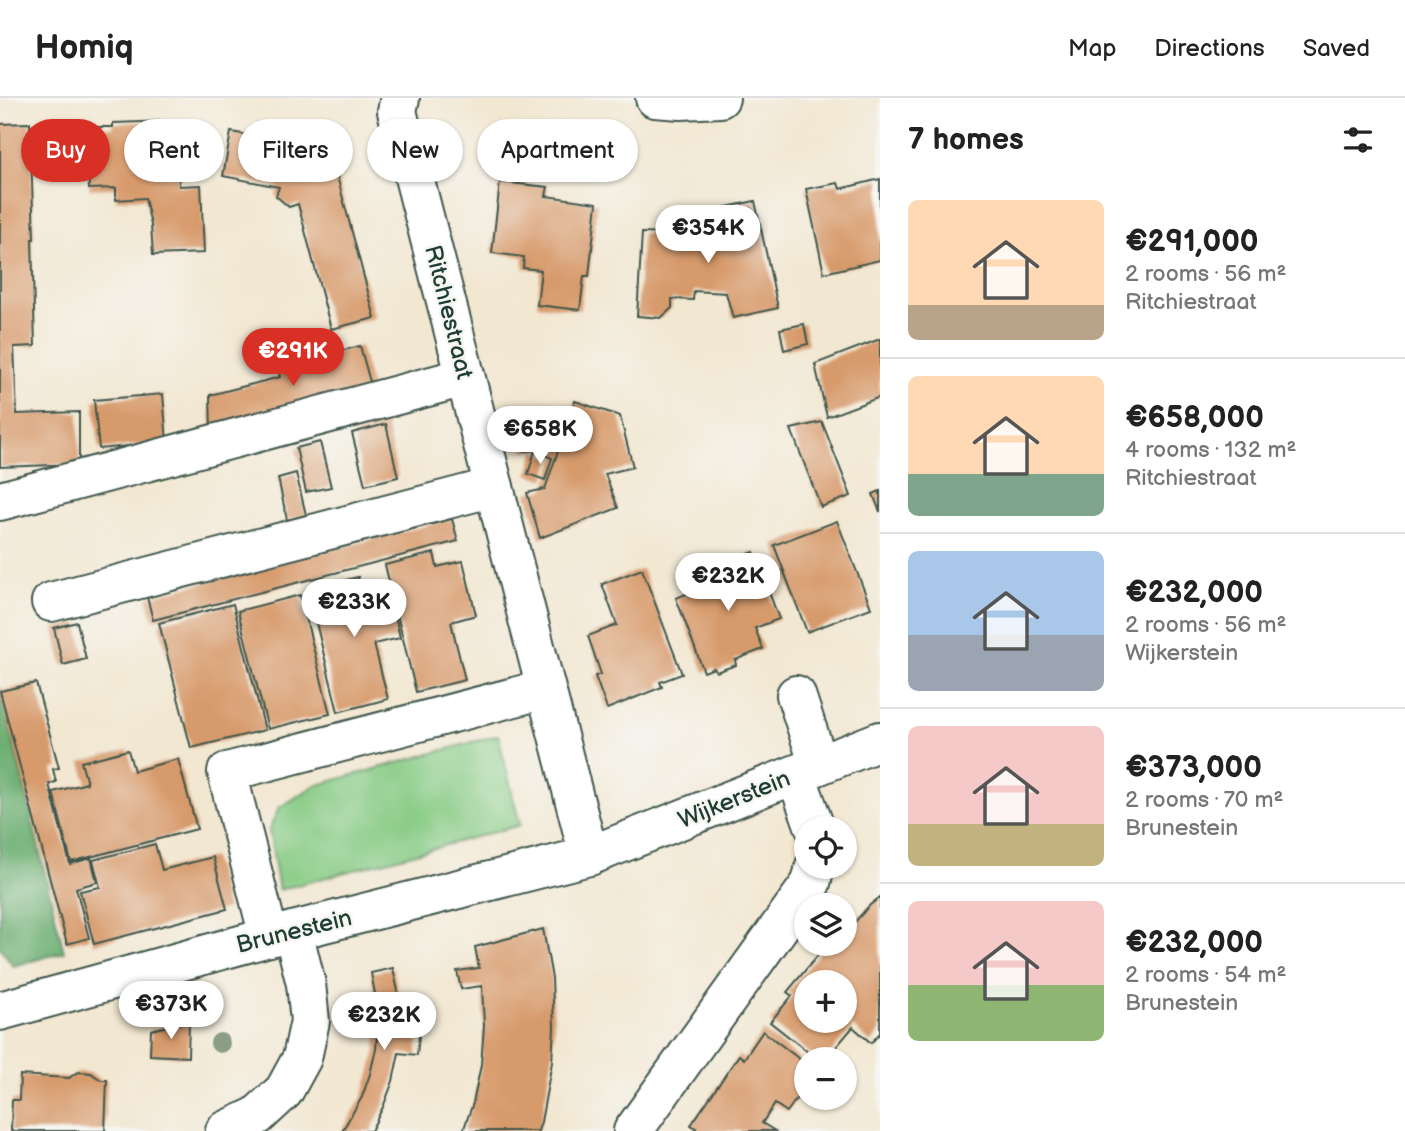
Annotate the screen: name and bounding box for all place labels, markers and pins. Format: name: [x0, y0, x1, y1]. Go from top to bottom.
pin: €354K: [659, 206, 757, 265]
pin: €291K: [244, 328, 342, 388]
pin: €658K: [491, 406, 589, 466]
pin: €232K: [679, 554, 777, 613]
pin: €233K: [305, 580, 403, 639]
pin: €373K: [122, 982, 220, 1041]
pin: €232K: [335, 992, 433, 1052]

